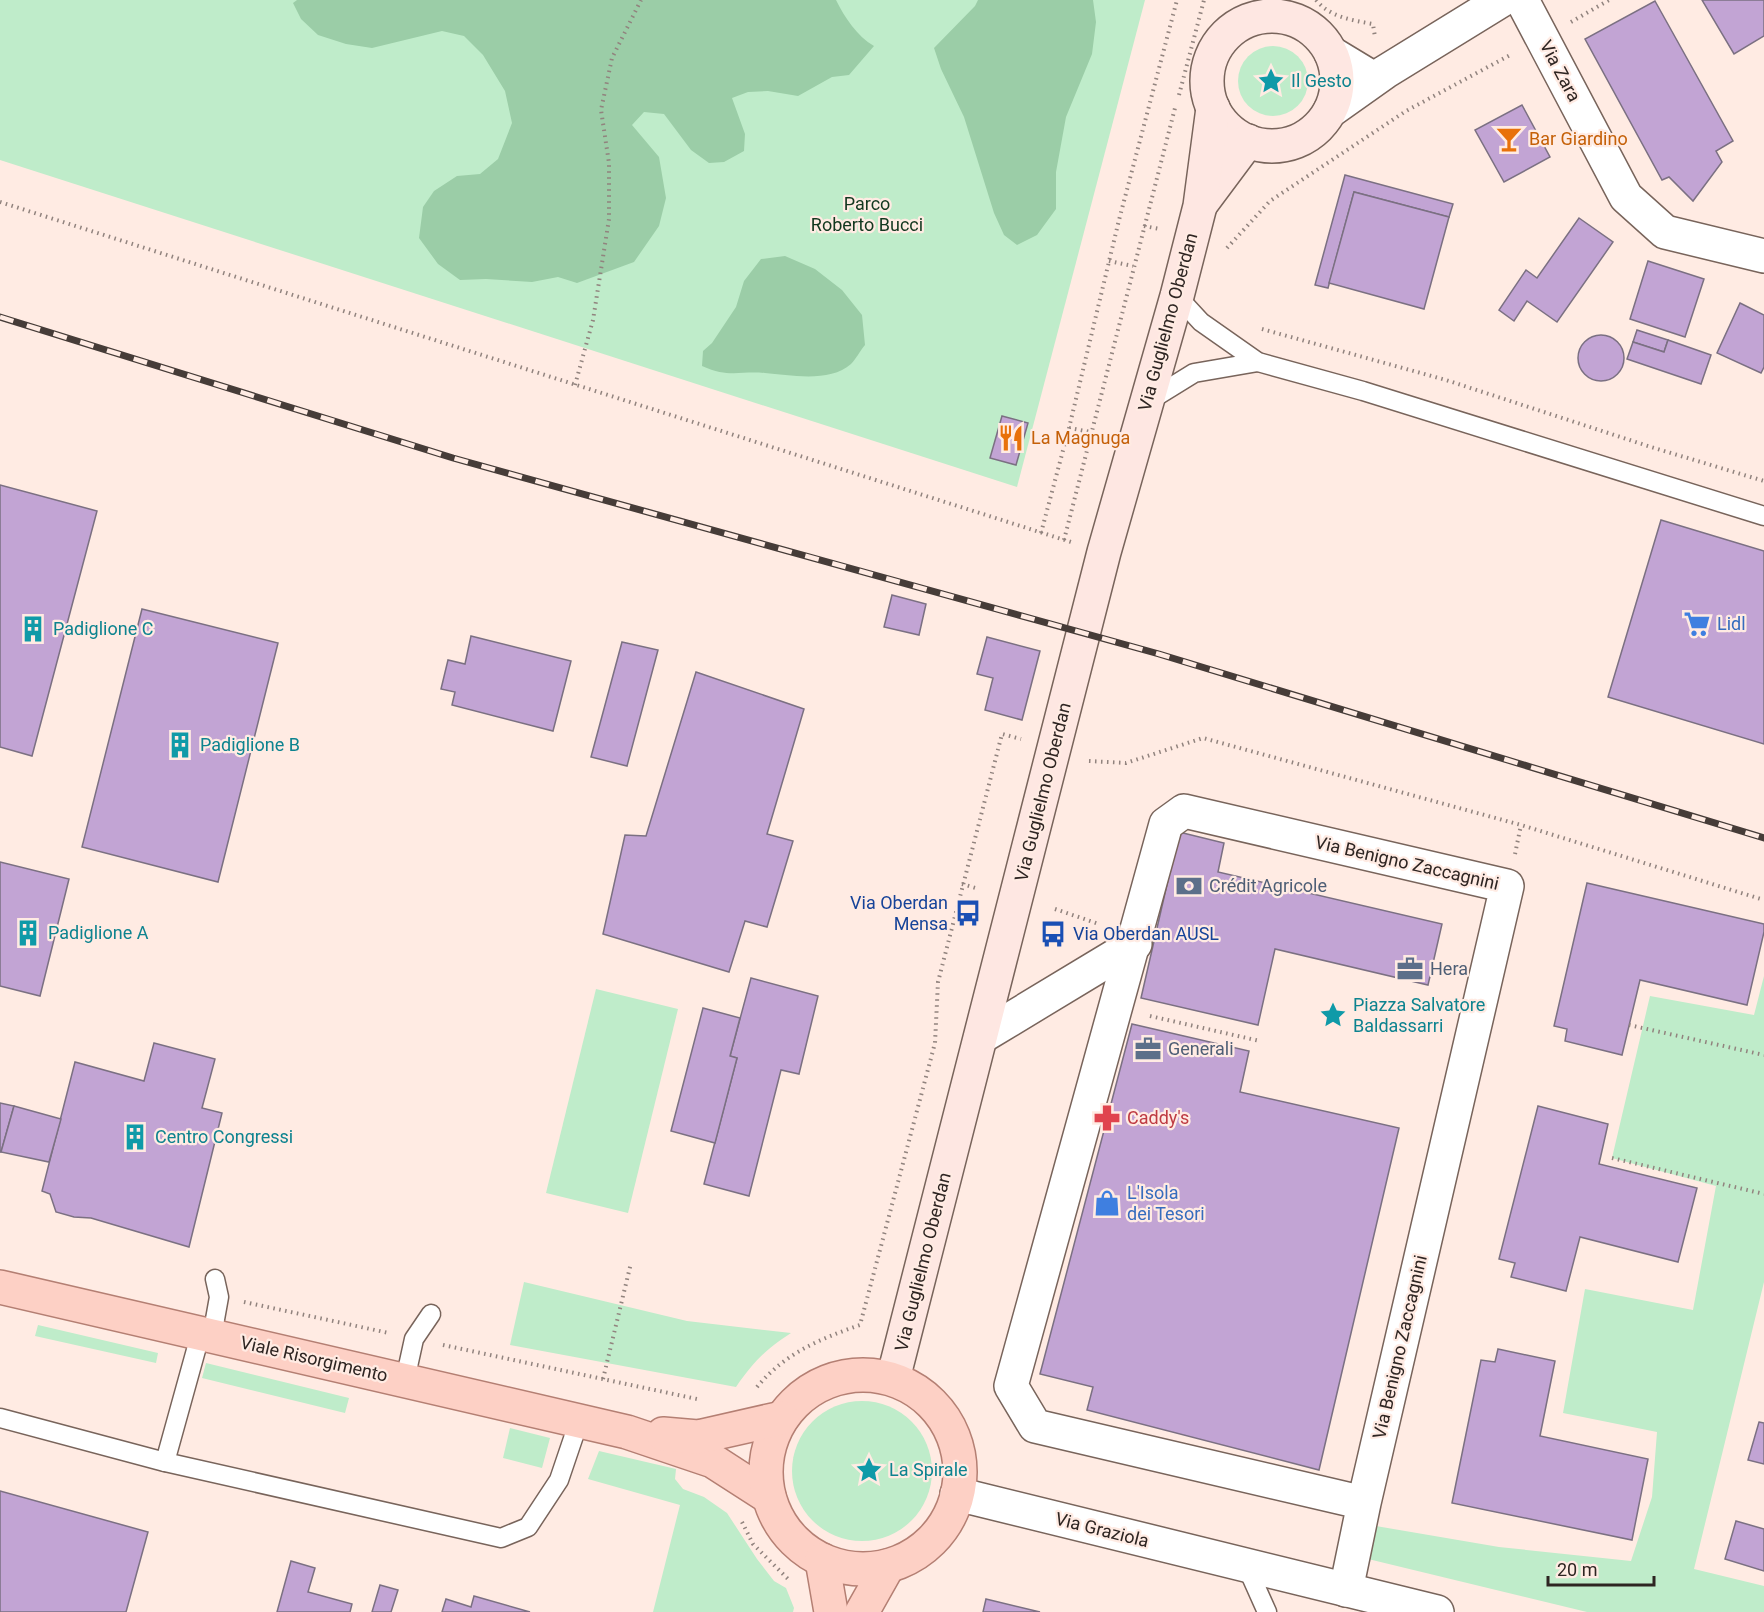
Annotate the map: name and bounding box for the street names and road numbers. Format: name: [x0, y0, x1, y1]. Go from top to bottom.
street label: Via Zara: [1536, 37, 1585, 105]
street label: Via Guglielmo Oberdan: [1134, 231, 1201, 413]
street label: Via Guglielmo Oberdan: [1010, 700, 1075, 883]
street label: Via Benigno Zaccagnini: [1313, 831, 1501, 894]
street label: Via Guglielmo Oberdan: [890, 1170, 955, 1353]
street label: Via Benigno Zaccagnini: [1368, 1253, 1431, 1441]
street label: Viale Risorgimento: [238, 1331, 390, 1386]
street label: Via Graziola: [1053, 1508, 1151, 1551]

